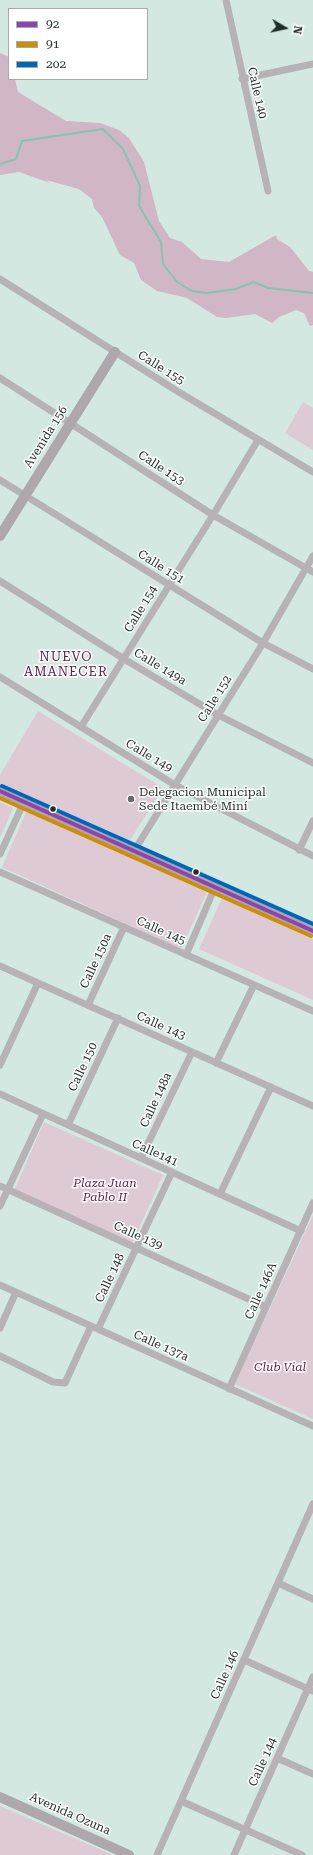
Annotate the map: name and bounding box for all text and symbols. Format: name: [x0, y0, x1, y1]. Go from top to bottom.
legend: [8, 8, 148, 80]
north arrow: [265, 8, 305, 48]
text: 92: [46, 17, 59, 31]
text: N: [290, 25, 304, 35]
text: 91: [46, 37, 59, 51]
text: 202: [46, 57, 66, 71]
street label: Calle 140: [244, 66, 270, 120]
street label: Calle 155: [135, 348, 187, 388]
street label: Avenida 156: [21, 403, 71, 471]
street label: Calle 153: [135, 448, 187, 488]
street label: Calle 151: [135, 547, 187, 587]
street label: Calle 154: [121, 583, 161, 635]
street label: Calle 149a: [131, 646, 189, 688]
district label: NUEVO AMANECER: [24, 649, 108, 680]
street label: Calle 152: [195, 673, 235, 725]
street label: Calle 149: [123, 736, 175, 776]
place label: Delegacion Municipal Sede Itaembé Miní: [139, 785, 266, 813]
marker: Delegacion Municipal Sede Itaembé Miní: [126, 794, 136, 804]
unlabelled marker: [48, 804, 58, 814]
unlabelled marker: [191, 867, 201, 877]
street label: Calle 145: [134, 914, 188, 948]
street label: Calle 150a: [77, 931, 115, 991]
street label: Calle 143: [134, 1009, 188, 1043]
street label: Calle 150: [65, 1040, 101, 1094]
street label: Calle 148a: [137, 1070, 175, 1130]
street label: Calle141: [130, 1136, 180, 1170]
park label: Plaza Juan Pablo II: [73, 1176, 137, 1204]
street label: Calle 139: [111, 1219, 165, 1253]
street label: Calle 148: [92, 1251, 128, 1305]
street label: Calle 146A: [242, 1260, 280, 1322]
street label: Calle 137a: [131, 1327, 191, 1365]
park label: Club Vial: [254, 1360, 306, 1374]
street label: Calle 146: [208, 1648, 242, 1702]
street label: Calle 144: [246, 1735, 280, 1789]
street label: Avenida Ozuna: [27, 1790, 113, 1838]

